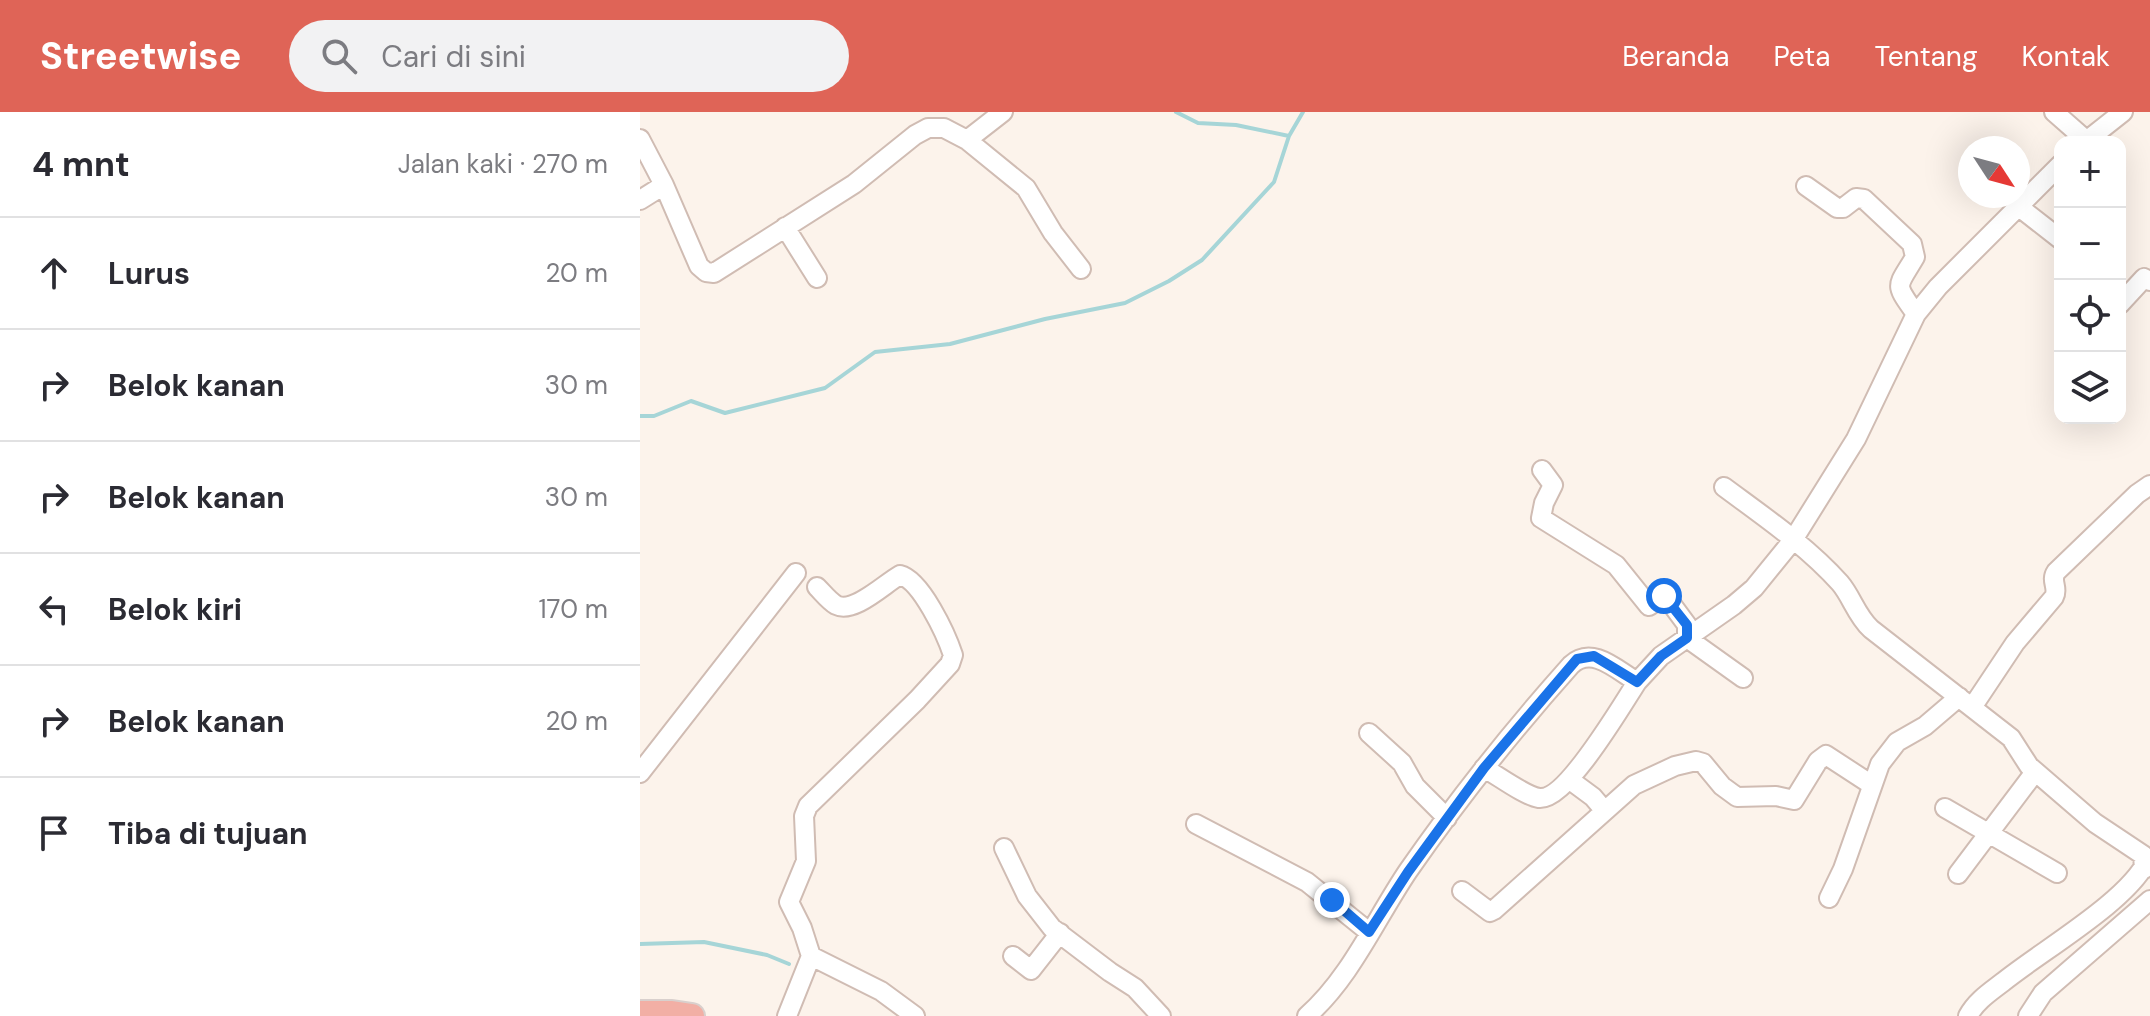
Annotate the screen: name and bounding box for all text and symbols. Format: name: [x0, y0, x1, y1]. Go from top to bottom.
search box: [289, 20, 849, 92]
text: Streetwise: [40, 31, 241, 81]
icon: search: [317, 34, 361, 78]
text: Cari di sini: [381, 37, 526, 76]
text: Beranda: [1622, 38, 1729, 75]
text: Peta: [1773, 38, 1830, 75]
text: Tentang: [1874, 38, 1978, 75]
text: Kontak: [2022, 38, 2110, 75]
north arrow: [1958, 136, 2030, 208]
map controls: [2054, 136, 2126, 424]
button: +: [2054, 136, 2126, 208]
text: 4 mnt: [32, 142, 130, 187]
text: Jalan kaki · 270 m: [398, 147, 608, 181]
button: −: [2054, 208, 2126, 280]
icon: ahead: [32, 251, 76, 295]
text: Lurus: [108, 254, 190, 293]
text: 20 m: [545, 256, 608, 290]
button: locate: [2054, 280, 2126, 352]
button: layers: [2054, 352, 2126, 424]
icon: right: [32, 363, 76, 407]
text: Belok kanan: [108, 366, 285, 405]
text: 30 m: [545, 368, 608, 402]
icon: right: [32, 475, 76, 519]
text: Belok kanan: [108, 478, 285, 517]
text: 30 m: [545, 480, 608, 514]
route start: [1646, 578, 1682, 614]
icon: left: [32, 587, 76, 631]
text: Belok kiri: [108, 590, 242, 629]
text: 170 m: [539, 592, 608, 626]
icon: right: [32, 699, 76, 743]
text: Belok kanan: [108, 702, 285, 741]
text: 20 m: [545, 704, 608, 738]
icon: arrive: [32, 811, 76, 855]
text: Tiba di tujuan: [108, 814, 308, 853]
route end: [1314, 882, 1350, 918]

